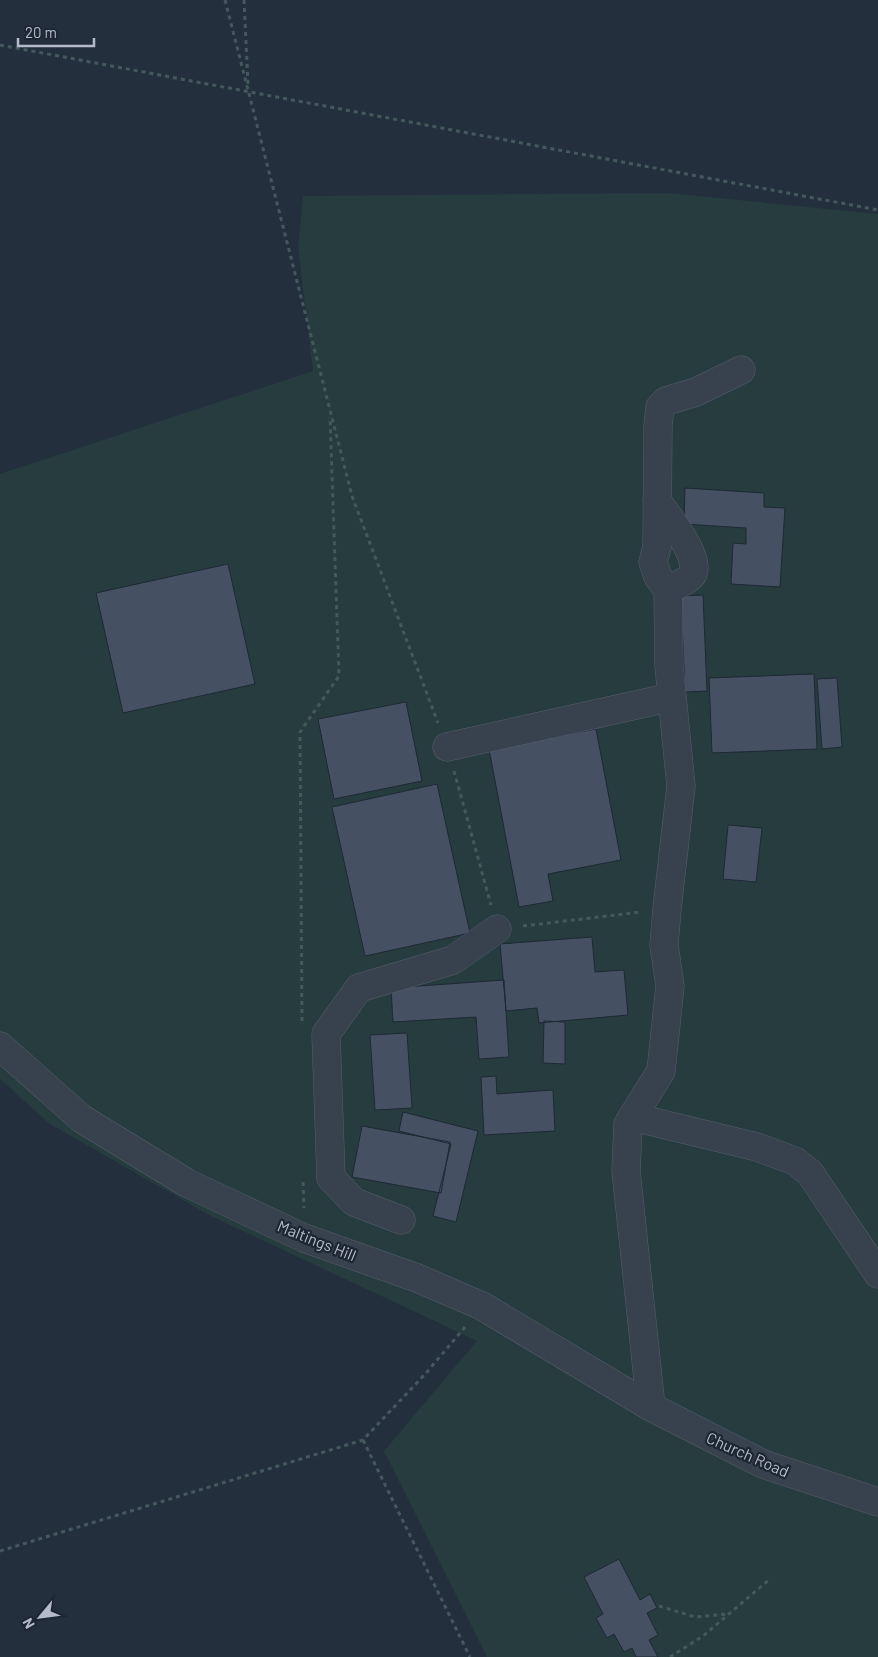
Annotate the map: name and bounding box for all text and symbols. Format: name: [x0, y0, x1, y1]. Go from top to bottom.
scale bar: [18, 15, 94, 47]
text: 20 m: [25, 23, 57, 41]
street label: Maltings Hill: [275, 1216, 359, 1264]
street label: Church Road: [704, 1427, 792, 1481]
north arrow: [15, 1592, 65, 1642]
text: N: [19, 1615, 38, 1632]

